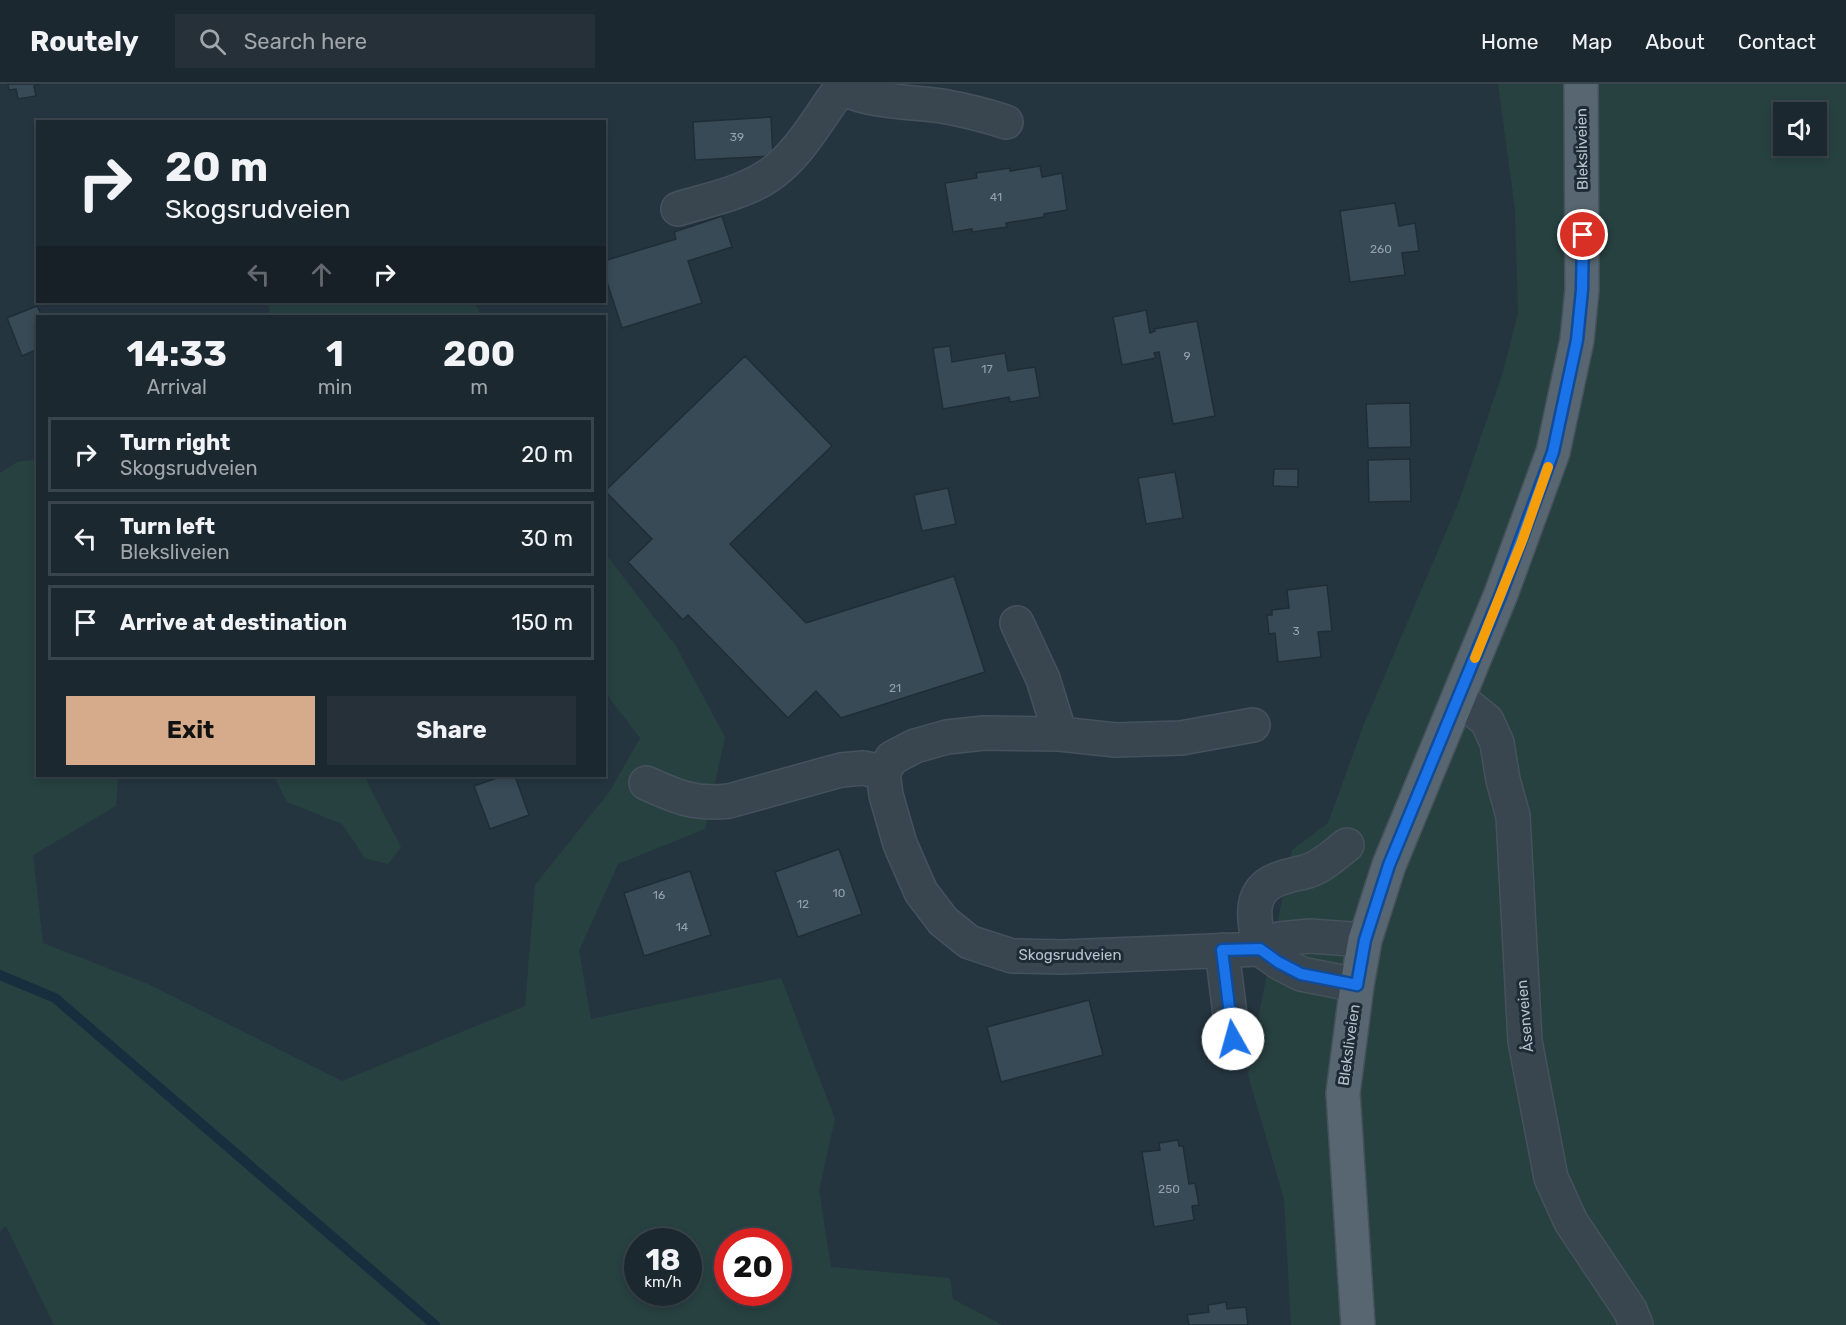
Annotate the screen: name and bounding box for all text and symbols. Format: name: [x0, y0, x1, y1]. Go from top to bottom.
search box: [175, 14, 595, 68]
text: Routely: [30, 25, 139, 58]
icon: search: [196, 25, 229, 58]
text: Search here: [244, 28, 367, 55]
text: Home: [1481, 29, 1538, 54]
text: Map: [1571, 29, 1612, 54]
text: About: [1645, 29, 1705, 54]
text: Contact: [1738, 29, 1816, 54]
map controls: [1773, 102, 1827, 156]
button: sound: [1773, 102, 1827, 156]
street label: Bleksliveien: [1572, 108, 1592, 190]
house number: 39: [730, 130, 744, 144]
text: 20 m: [165, 142, 268, 192]
icon: right: [66, 144, 144, 222]
house number: 41: [990, 190, 1002, 204]
text: Skogsrudveien: [165, 193, 351, 225]
pin: [1557, 209, 1608, 260]
icon: arrive: [1566, 218, 1599, 251]
house number: 260: [1370, 242, 1392, 256]
icon: left: [242, 258, 275, 291]
icon: ahead: [305, 258, 338, 291]
icon: right: [368, 258, 401, 291]
text: 14:33: [127, 332, 227, 375]
text: 1: [326, 332, 344, 375]
text: 200: [443, 332, 515, 375]
house number: 9: [1183, 349, 1191, 363]
house number: 17: [981, 362, 993, 376]
text: Arrival: [147, 375, 207, 399]
text: min: [318, 375, 352, 399]
text: m: [470, 375, 488, 399]
text: Turn right: [120, 429, 230, 456]
icon: right: [69, 438, 102, 471]
text: 20 m: [521, 441, 573, 468]
text: Skogsrudveien: [120, 456, 258, 480]
text: Turn left: [120, 513, 215, 540]
icon: left: [69, 522, 102, 555]
text: 30 m: [521, 525, 573, 552]
text: Bleksliveien: [120, 540, 230, 564]
icon: arrive: [69, 606, 102, 639]
text: Arrive at destination: [120, 609, 347, 636]
text: 150 m: [512, 609, 573, 636]
house number: 3: [1292, 624, 1300, 638]
house number: 21: [889, 681, 901, 695]
button: Exit: [66, 696, 315, 765]
button: Share: [327, 696, 576, 765]
house number: 10: [833, 886, 845, 900]
house number: 16: [653, 888, 665, 902]
house number: 12: [797, 897, 809, 911]
house number: 14: [676, 920, 689, 934]
street label: Skogsrudveien: [1018, 946, 1122, 964]
street label: Åsenveien: [1513, 979, 1537, 1053]
street label: Bleksliveien: [1334, 1003, 1364, 1087]
position arrow: [1201, 1007, 1265, 1071]
house number: 250: [1158, 1182, 1180, 1196]
speed limit sign: 20: [714, 1228, 792, 1306]
text: 18: [645, 1242, 681, 1278]
text: km/h: [644, 1273, 682, 1291]

